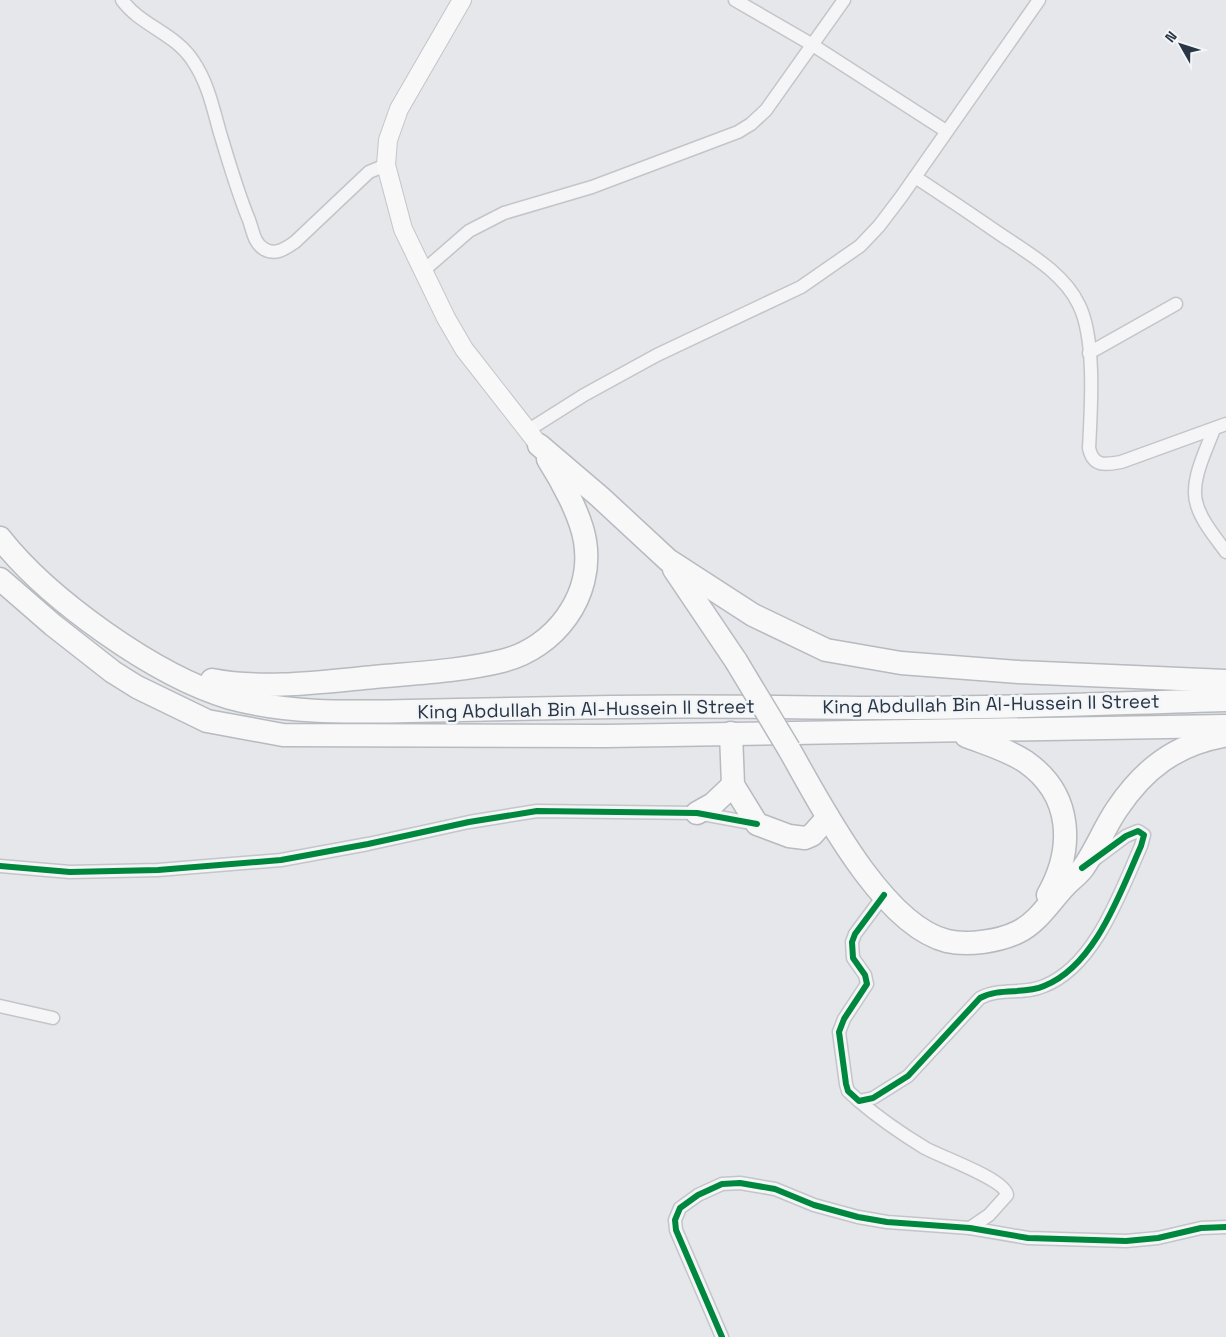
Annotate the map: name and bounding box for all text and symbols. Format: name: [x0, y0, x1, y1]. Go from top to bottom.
north arrow: [1156, 20, 1206, 70]
text: N: [1161, 28, 1181, 46]
street label: King Abdullah Bin Al-Hussein II Street: [822, 689, 1160, 719]
street label: King Abdullah Bin Al-Hussein II Street: [417, 694, 755, 724]

